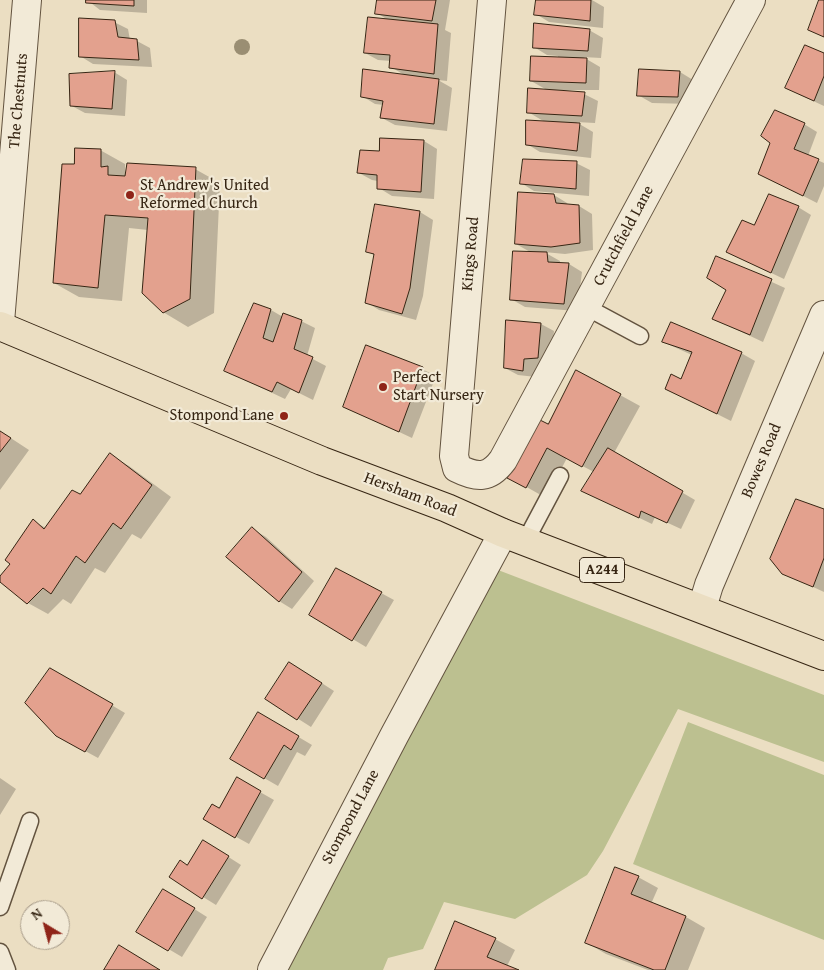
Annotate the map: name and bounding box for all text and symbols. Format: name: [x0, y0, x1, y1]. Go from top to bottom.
street label: The Chestnuts: [5, 52, 33, 150]
place label: St Andrew's United Reformed Church: [140, 176, 269, 214]
street label: Crutchfield Lane: [589, 183, 659, 289]
marker: St Andrew's United Reformed Church: [124, 189, 136, 201]
street label: Kings Road: [458, 216, 484, 292]
place label: Perfect Start Nursery: [393, 368, 484, 406]
marker: Perfect Start Nursery: [377, 381, 389, 393]
place label: Stompond Lane: [170, 406, 274, 426]
marker: Stompond Lane: [278, 410, 290, 422]
street label: Bowes Road: [738, 421, 786, 501]
street label: Hersham Road: [361, 469, 459, 521]
road number: A244: [580, 558, 624, 582]
street label: Stompond Lane: [318, 766, 384, 868]
north arrow: [20, 900, 70, 950]
text: N: [27, 903, 46, 925]

